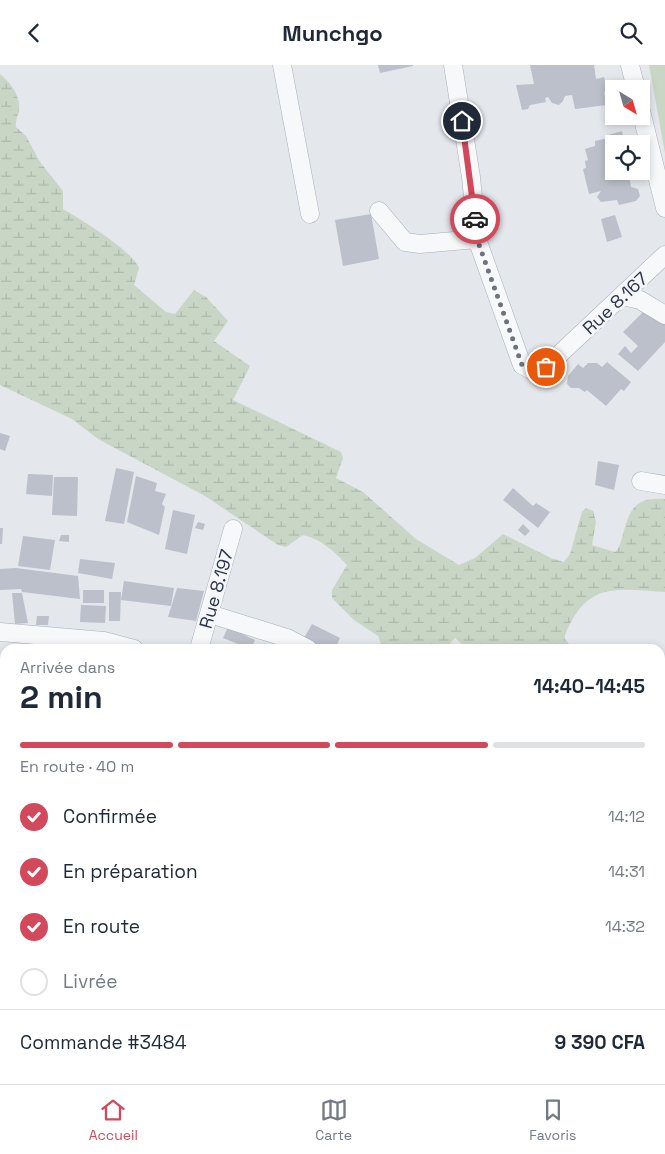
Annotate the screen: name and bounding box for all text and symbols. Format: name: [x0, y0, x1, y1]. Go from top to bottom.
icon: back: [20, 19, 48, 47]
text: Munchgo: [282, 19, 383, 47]
icon: search: [617, 19, 645, 47]
north arrow: [605, 80, 650, 125]
map controls: [605, 80, 650, 180]
pin: [441, 100, 483, 142]
icon: home: [448, 107, 476, 135]
button: locate: [605, 135, 650, 180]
courier: [450, 194, 500, 244]
icon: car: [461, 205, 489, 233]
street label: Rue 8.167: [577, 267, 653, 339]
pin: [525, 346, 567, 388]
icon: bag: [532, 353, 560, 381]
street label: Rue 8.197: [194, 547, 238, 631]
text: Arrivée dans: [20, 657, 115, 678]
text: 14:40–14:45: [533, 674, 645, 699]
text: 2 min: [20, 677, 103, 717]
text: En route · 40 m: [20, 756, 134, 777]
icon: check: [20, 803, 48, 831]
text: Confirmée: [63, 804, 157, 829]
text: 14:12: [608, 806, 645, 827]
icon: check: [20, 858, 48, 886]
text: En préparation: [63, 859, 198, 884]
text: 14:31: [608, 861, 645, 882]
icon: check: [20, 913, 48, 941]
text: En route: [63, 914, 140, 939]
text: 14:32: [605, 916, 645, 937]
text: Livrée: [63, 969, 118, 994]
text: Commande #3484: [20, 1030, 187, 1055]
text: 9 390 CFA: [554, 1030, 645, 1055]
tab: Accueil: [89, 1096, 138, 1144]
tab: Carte: [315, 1096, 352, 1144]
tab: Favoris: [529, 1096, 576, 1144]

